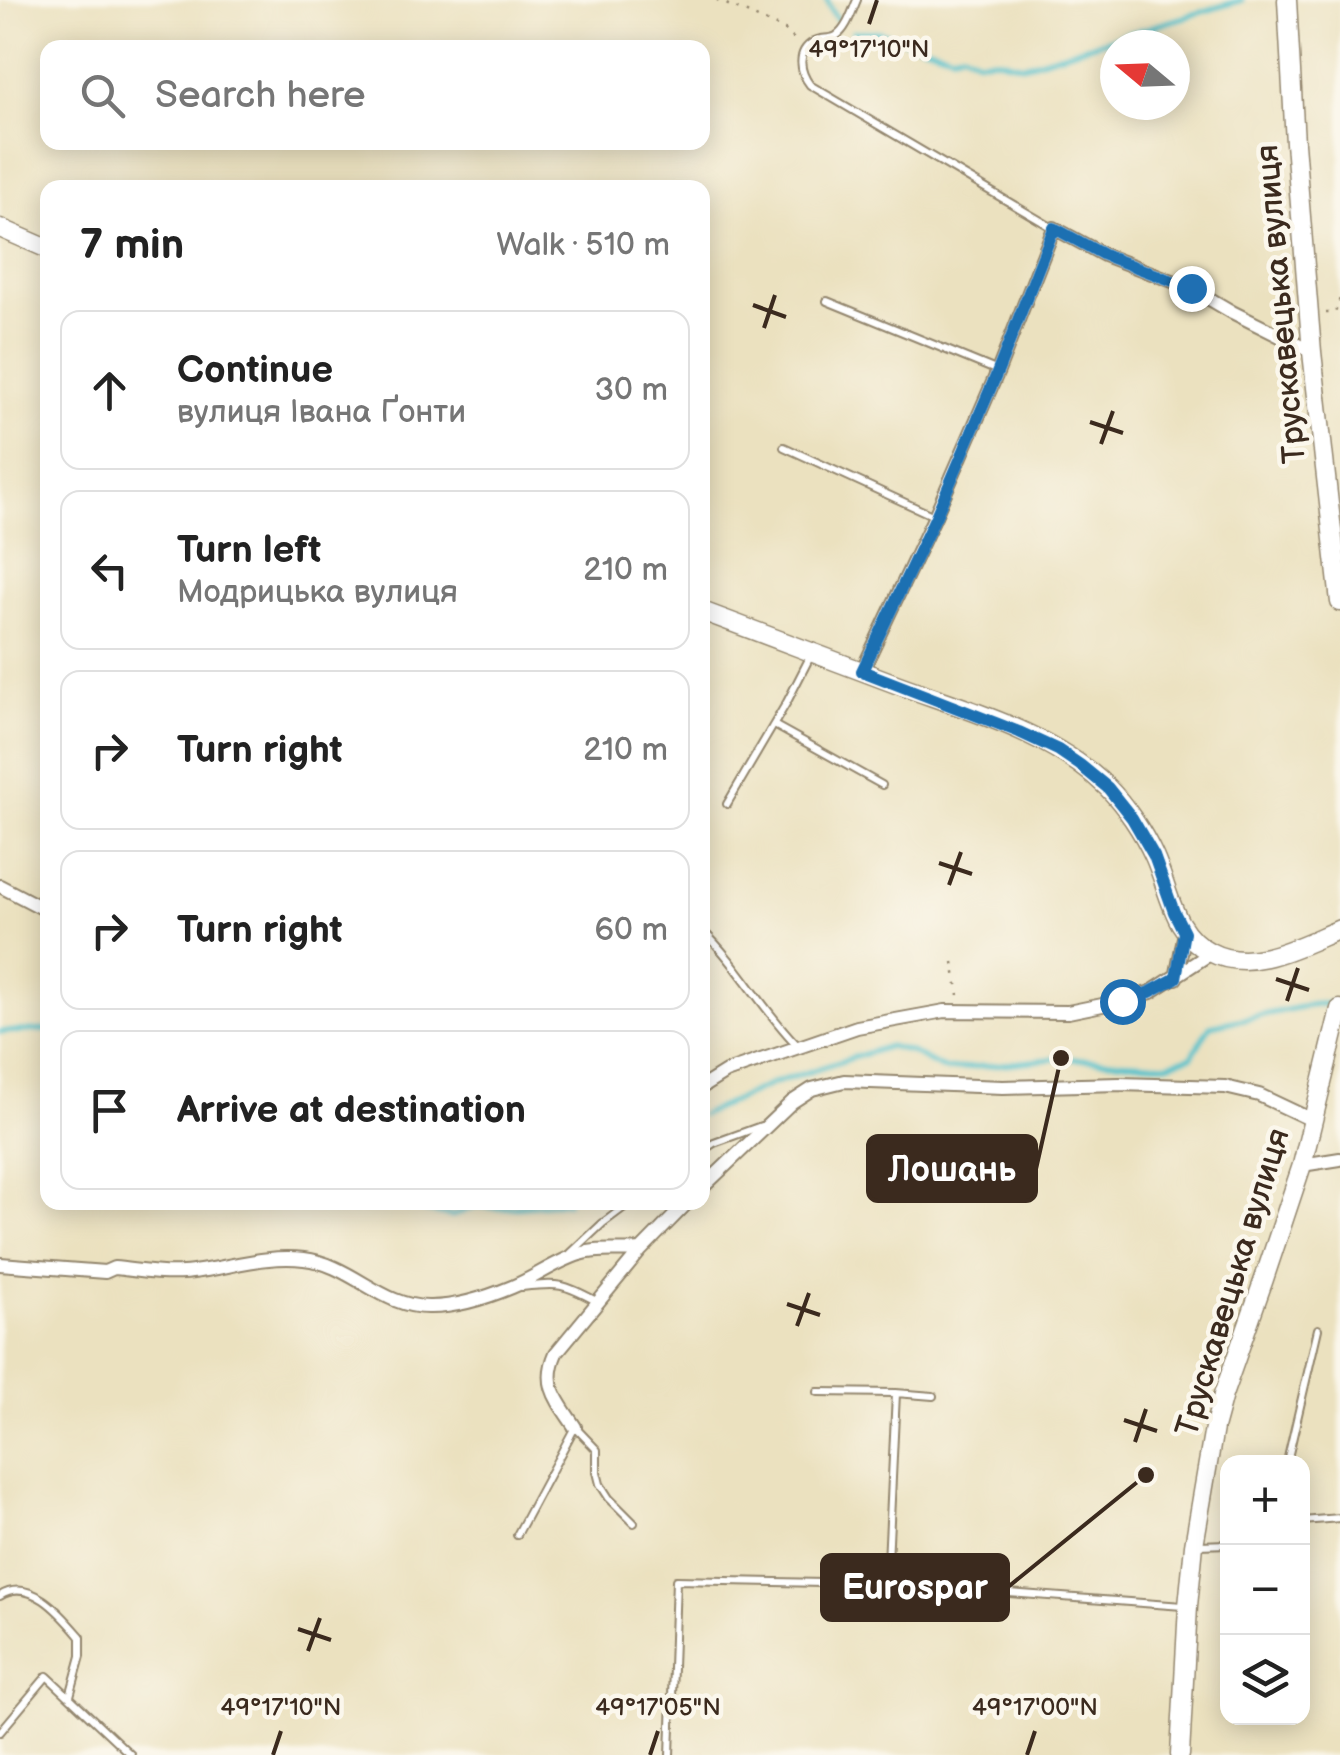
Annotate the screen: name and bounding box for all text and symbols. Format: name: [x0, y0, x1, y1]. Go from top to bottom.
north arrow: [1100, 30, 1190, 120]
text: 49°17'10"N: [808, 34, 930, 65]
search box: [40, 40, 710, 150]
icon: search: [75, 68, 130, 123]
text: Search here: [155, 73, 366, 118]
street label: Трускавецька вулиця: [1248, 143, 1315, 465]
text: 7 min: [80, 220, 184, 271]
text: Walk · 510 m: [496, 226, 670, 265]
route end: [1169, 266, 1215, 312]
text: Continue: [177, 348, 333, 393]
icon: ahead: [82, 363, 137, 418]
text: 30 m: [594, 371, 668, 410]
text: вулиця Івана Ґонти: [177, 393, 466, 432]
text: Turn left: [177, 528, 321, 573]
icon: left: [82, 543, 137, 598]
text: 210 m: [583, 551, 668, 590]
text: Модрицька вулиця: [177, 573, 458, 612]
icon: right: [82, 723, 137, 778]
text: Turn right: [177, 728, 342, 773]
text: 210 m: [583, 731, 668, 770]
icon: right: [82, 903, 137, 958]
text: Turn right: [177, 908, 342, 953]
text: 60 m: [595, 911, 668, 950]
route start: [1100, 979, 1146, 1025]
icon: arrive: [82, 1083, 137, 1138]
text: Arrive at destination: [177, 1088, 526, 1133]
street label: Трускавецька вулиця: [1168, 1124, 1299, 1441]
callout: Лошань: [868, 1136, 1036, 1201]
text: Лошань: [887, 1149, 1016, 1192]
map controls: [1220, 1455, 1310, 1725]
button: +: [1220, 1455, 1310, 1545]
button: −: [1220, 1545, 1310, 1635]
callout: Eurospar: [822, 1555, 1008, 1620]
text: Eurospar: [842, 1567, 989, 1610]
button: layers: [1220, 1635, 1310, 1725]
text: 49°17'10"N: [220, 1692, 342, 1723]
text: 49°17'05"N: [595, 1692, 721, 1723]
text: 49°17'00"N: [972, 1692, 1098, 1723]

